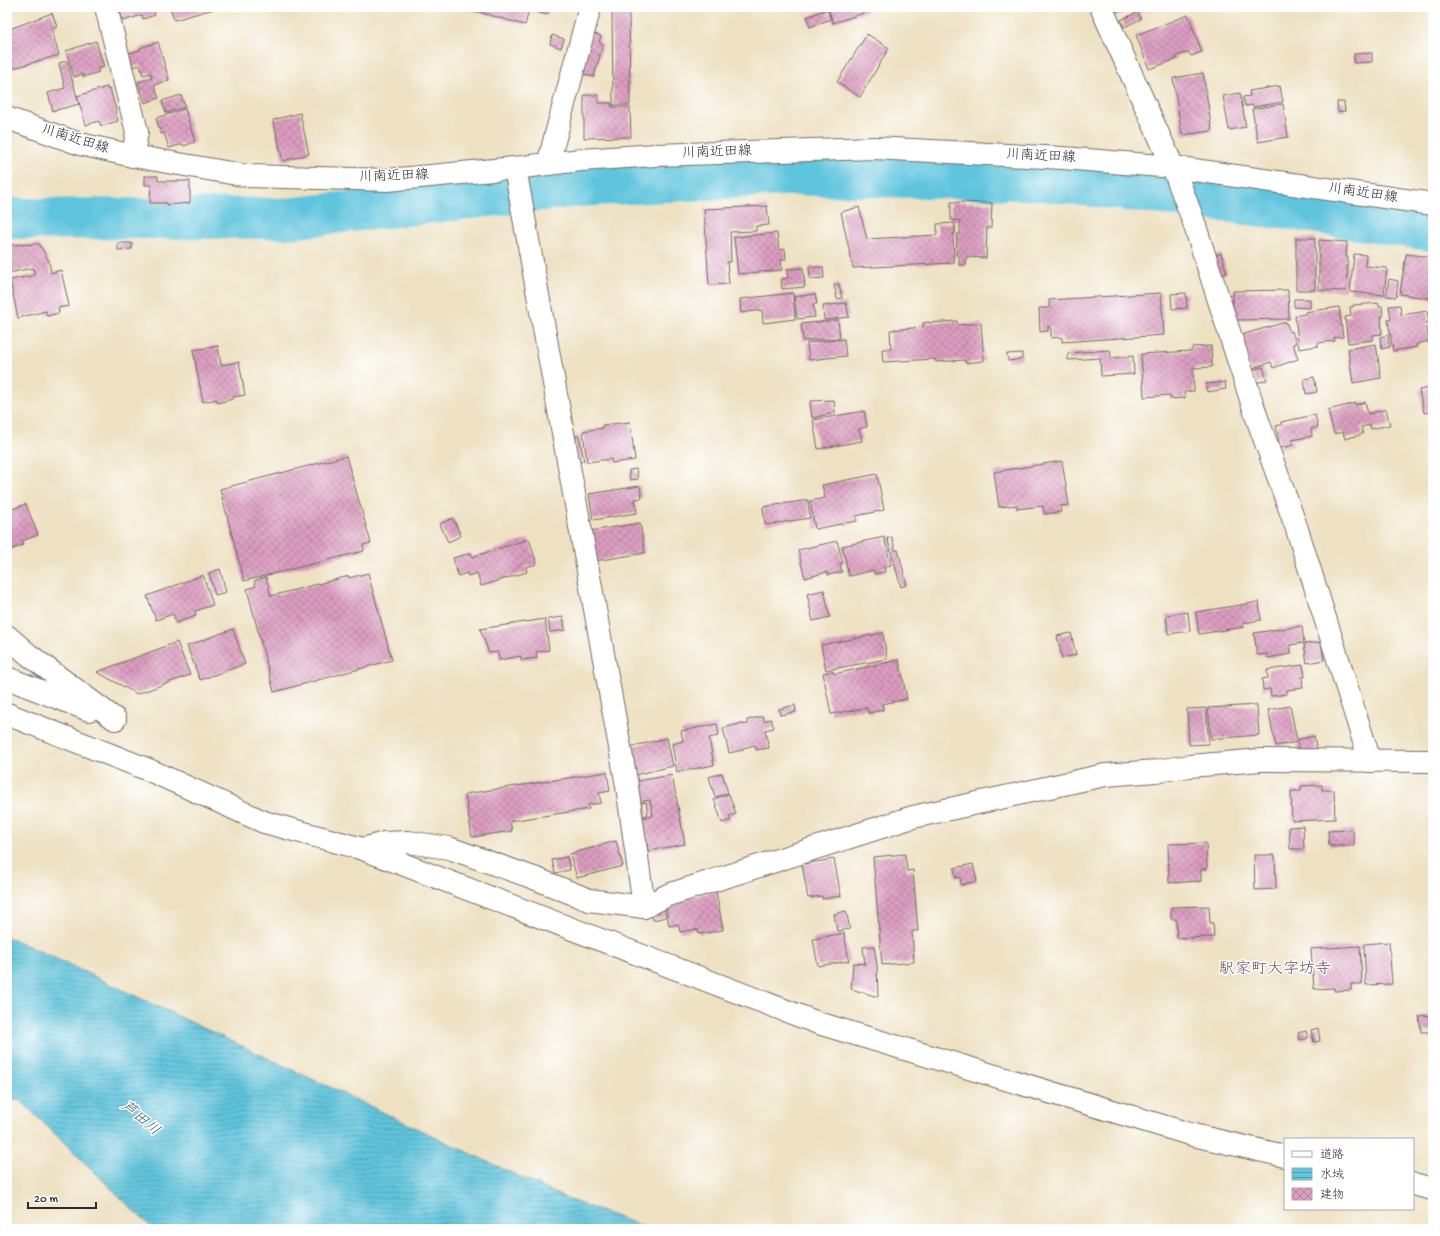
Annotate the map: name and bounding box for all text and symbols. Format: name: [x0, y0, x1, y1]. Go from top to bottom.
street label: 川南近田線: [39, 122, 111, 158]
street label: 川南近田線: [682, 143, 752, 163]
street label: 川南近田線: [1006, 147, 1076, 167]
street label: 川南近田線: [359, 167, 429, 187]
street label: 川南近田線: [1327, 181, 1399, 207]
district label: 駅家町大字坊寺: [1219, 960, 1331, 980]
water label: 芦田川: [117, 1097, 164, 1140]
legend: [1284, 1138, 1414, 1210]
text: 道路: [1320, 1148, 1344, 1163]
text: 水域: [1320, 1168, 1344, 1183]
scale bar: [28, 1184, 96, 1210]
text: 建物: [1320, 1188, 1344, 1203]
text: 20 m: [34, 1193, 59, 1207]

